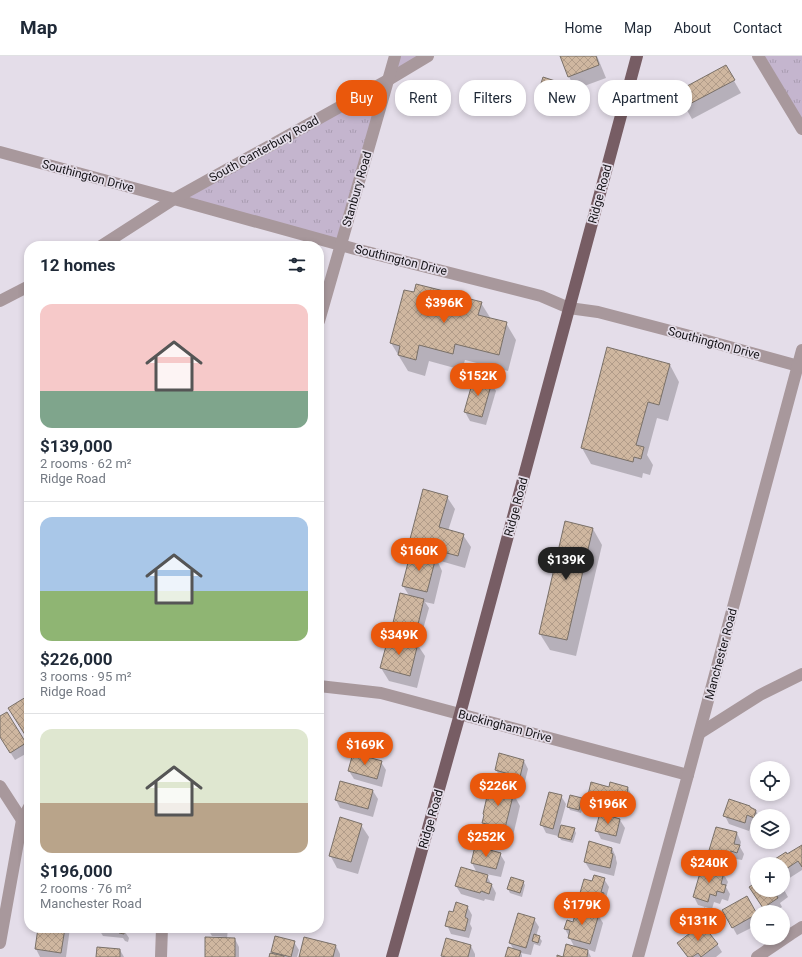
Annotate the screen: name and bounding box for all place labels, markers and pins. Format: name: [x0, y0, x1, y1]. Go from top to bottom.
pin: $396K: [416, 290, 472, 324]
pin: $152K: [450, 363, 506, 397]
pin: $160K: [391, 538, 447, 572]
pin: $139K: [538, 547, 594, 581]
pin: $349K: [371, 622, 427, 656]
pin: $169K: [337, 732, 393, 766]
pin: $226K: [470, 773, 526, 807]
pin: $196K: [580, 791, 636, 825]
pin: $252K: [458, 824, 514, 858]
pin: $240K: [681, 850, 737, 884]
pin: $179K: [554, 892, 610, 926]
pin: $131K: [670, 908, 726, 942]

